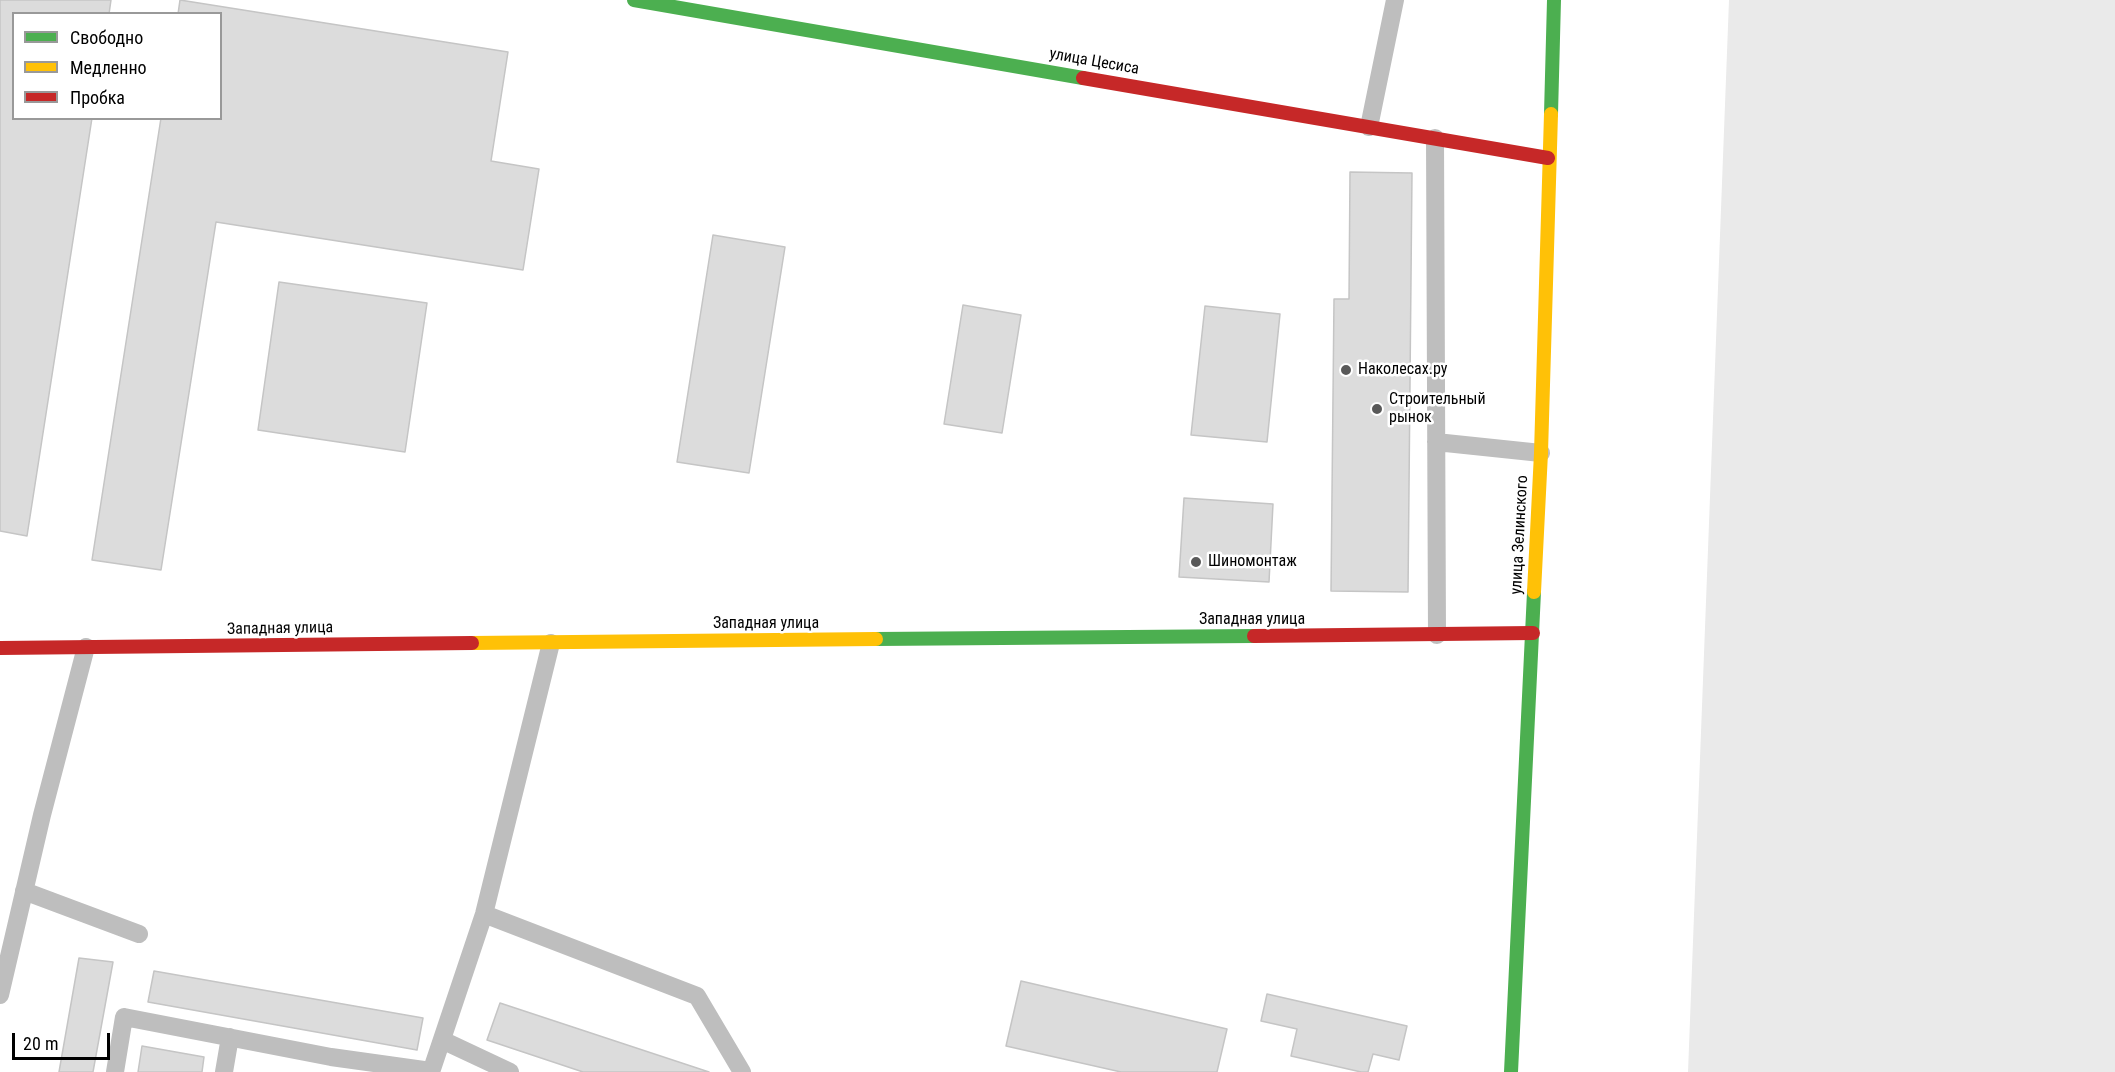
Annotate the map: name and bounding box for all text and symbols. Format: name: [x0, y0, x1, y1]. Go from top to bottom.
legend: [12, 12, 222, 120]
text: Свободно: [70, 27, 143, 48]
street label: улица Цесиса: [1048, 45, 1140, 79]
text: Медленно: [70, 57, 147, 78]
text: Пробка: [70, 87, 125, 108]
place label: Наколесах.ру: [1358, 360, 1447, 380]
marker: Наколесах.ру: [1339, 363, 1353, 377]
place label: Строительный рынок: [1389, 390, 1486, 428]
marker: Строительный рынок: [1370, 402, 1384, 416]
street label: улица Зелинского: [1507, 475, 1533, 595]
place label: Шиномонтаж: [1208, 552, 1297, 572]
marker: Шиномонтаж: [1189, 555, 1203, 569]
street label: Западная улица: [1199, 610, 1305, 630]
street label: Западная улица: [713, 614, 819, 634]
street label: Западная улица: [227, 618, 333, 640]
scale bar: [15, 1021, 112, 1059]
text: 20 m: [23, 1033, 58, 1054]

